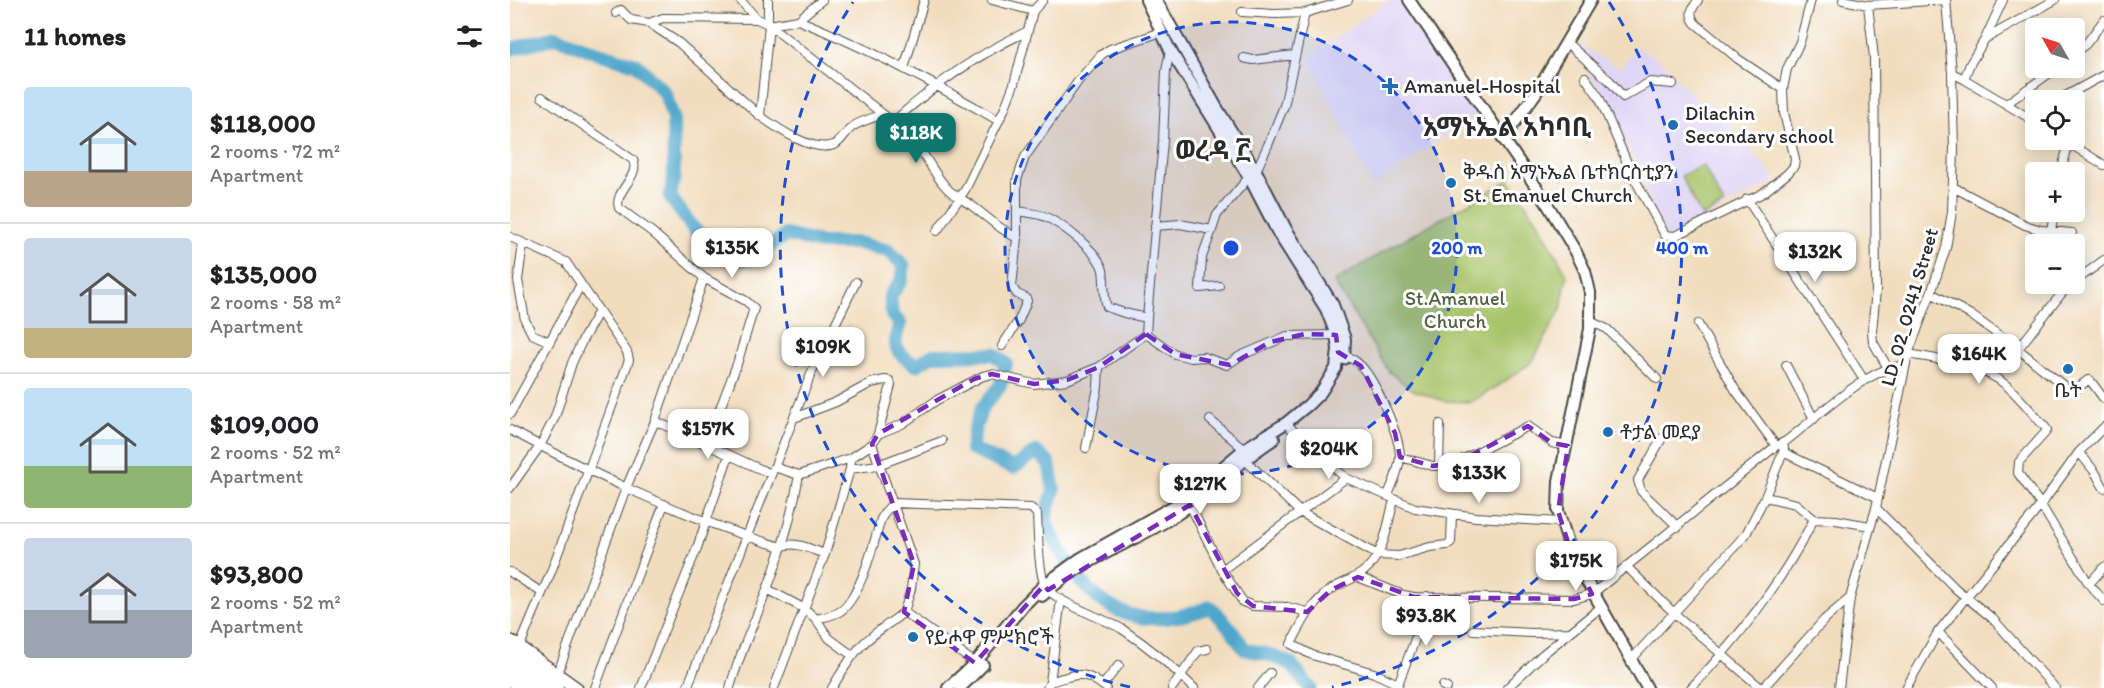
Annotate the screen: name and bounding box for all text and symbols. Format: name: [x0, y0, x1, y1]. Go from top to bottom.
north arrow: [2025, 18, 2085, 78]
map controls: [2025, 18, 2085, 294]
text: 11 homes: [24, 20, 126, 52]
icon: filters: [453, 20, 486, 53]
place label: Amanuel-Hospital: [1404, 74, 1561, 98]
marker: Amanuel-Hospital: [1381, 77, 1399, 95]
button: locate: [2025, 90, 2085, 150]
place label: Dilachin Secondary school: [1685, 101, 1834, 148]
text: $118,000: [210, 107, 316, 139]
icon: home: [72, 111, 144, 183]
district label: አማኑኤል አካባቢ: [1423, 111, 1592, 143]
pin: $118K: [874, 113, 958, 164]
marker: Dilachin Secondary school: [1666, 118, 1680, 132]
text: $118K: [890, 120, 942, 144]
district label: ወረዳ ፫: [1175, 134, 1251, 166]
text: 2 rooms · 72 m²: [210, 139, 340, 163]
place label: ቅዱስ አማኑኤል ቤተክርስቲያን St. Emanuel Church: [1463, 160, 1674, 207]
button: +: [2025, 162, 2085, 222]
text: Apartment: [210, 163, 303, 187]
marker: ቅዱስ አማኑኤል ቤተክርስቲያን St. Emanuel Church: [1444, 176, 1458, 190]
street label: LD_02_0241 Street: [1875, 225, 1943, 389]
pin: $135K: [690, 228, 774, 279]
pin: $132K: [1773, 232, 1857, 283]
button: −: [2025, 234, 2085, 294]
text: $135K: [705, 235, 759, 259]
text: 200 m: [1432, 237, 1483, 259]
text: 400 m: [1656, 237, 1709, 259]
centre of rings: [1221, 238, 1241, 258]
text: $132K: [1788, 239, 1842, 263]
text: $135,000: [210, 258, 317, 290]
icon: home: [72, 262, 144, 334]
park label: St.Amanuel Church: [1405, 286, 1506, 333]
text: 2 rooms · 58 m²: [210, 290, 341, 314]
text: Apartment: [210, 314, 303, 338]
pin: $109K: [781, 327, 865, 378]
text: $109K: [796, 334, 850, 358]
pin: $164K: [1937, 334, 2021, 385]
text: $164K: [1952, 341, 2006, 365]
marker: ቤት: [2061, 362, 2075, 376]
place label: ቤት: [2054, 378, 2082, 402]
text: $109,000: [210, 408, 319, 440]
pin: $157K: [666, 409, 750, 460]
icon: home: [72, 412, 144, 484]
text: $157K: [682, 416, 734, 440]
place label: ቶታል መደያ: [1620, 420, 1701, 444]
marker: ቶታል መደያ: [1601, 425, 1615, 439]
pin: $204K: [1287, 429, 1371, 480]
text: $204K: [1300, 436, 1358, 460]
text: 2 rooms · 52 m²: [210, 440, 341, 464]
pin: $133K: [1437, 453, 1521, 504]
text: $133K: [1452, 460, 1506, 484]
text: Apartment: [210, 464, 303, 488]
pin: $127K: [1158, 464, 1242, 515]
text: $127K: [1174, 471, 1226, 495]
pin: $175K: [1534, 541, 1618, 592]
text: $175K: [1550, 548, 1602, 572]
text: $93,800: [210, 558, 303, 590]
icon: home: [72, 562, 144, 634]
text: 2 rooms · 52 m²: [210, 590, 341, 614]
pin: $93.8K: [1377, 596, 1475, 647]
text: $93.8K: [1396, 603, 1456, 627]
text: Apartment: [210, 614, 303, 638]
place label: የይሖዋ ምሥክሮች: [925, 625, 1054, 649]
marker: የይሖዋ ምሥክሮች: [906, 630, 920, 644]

